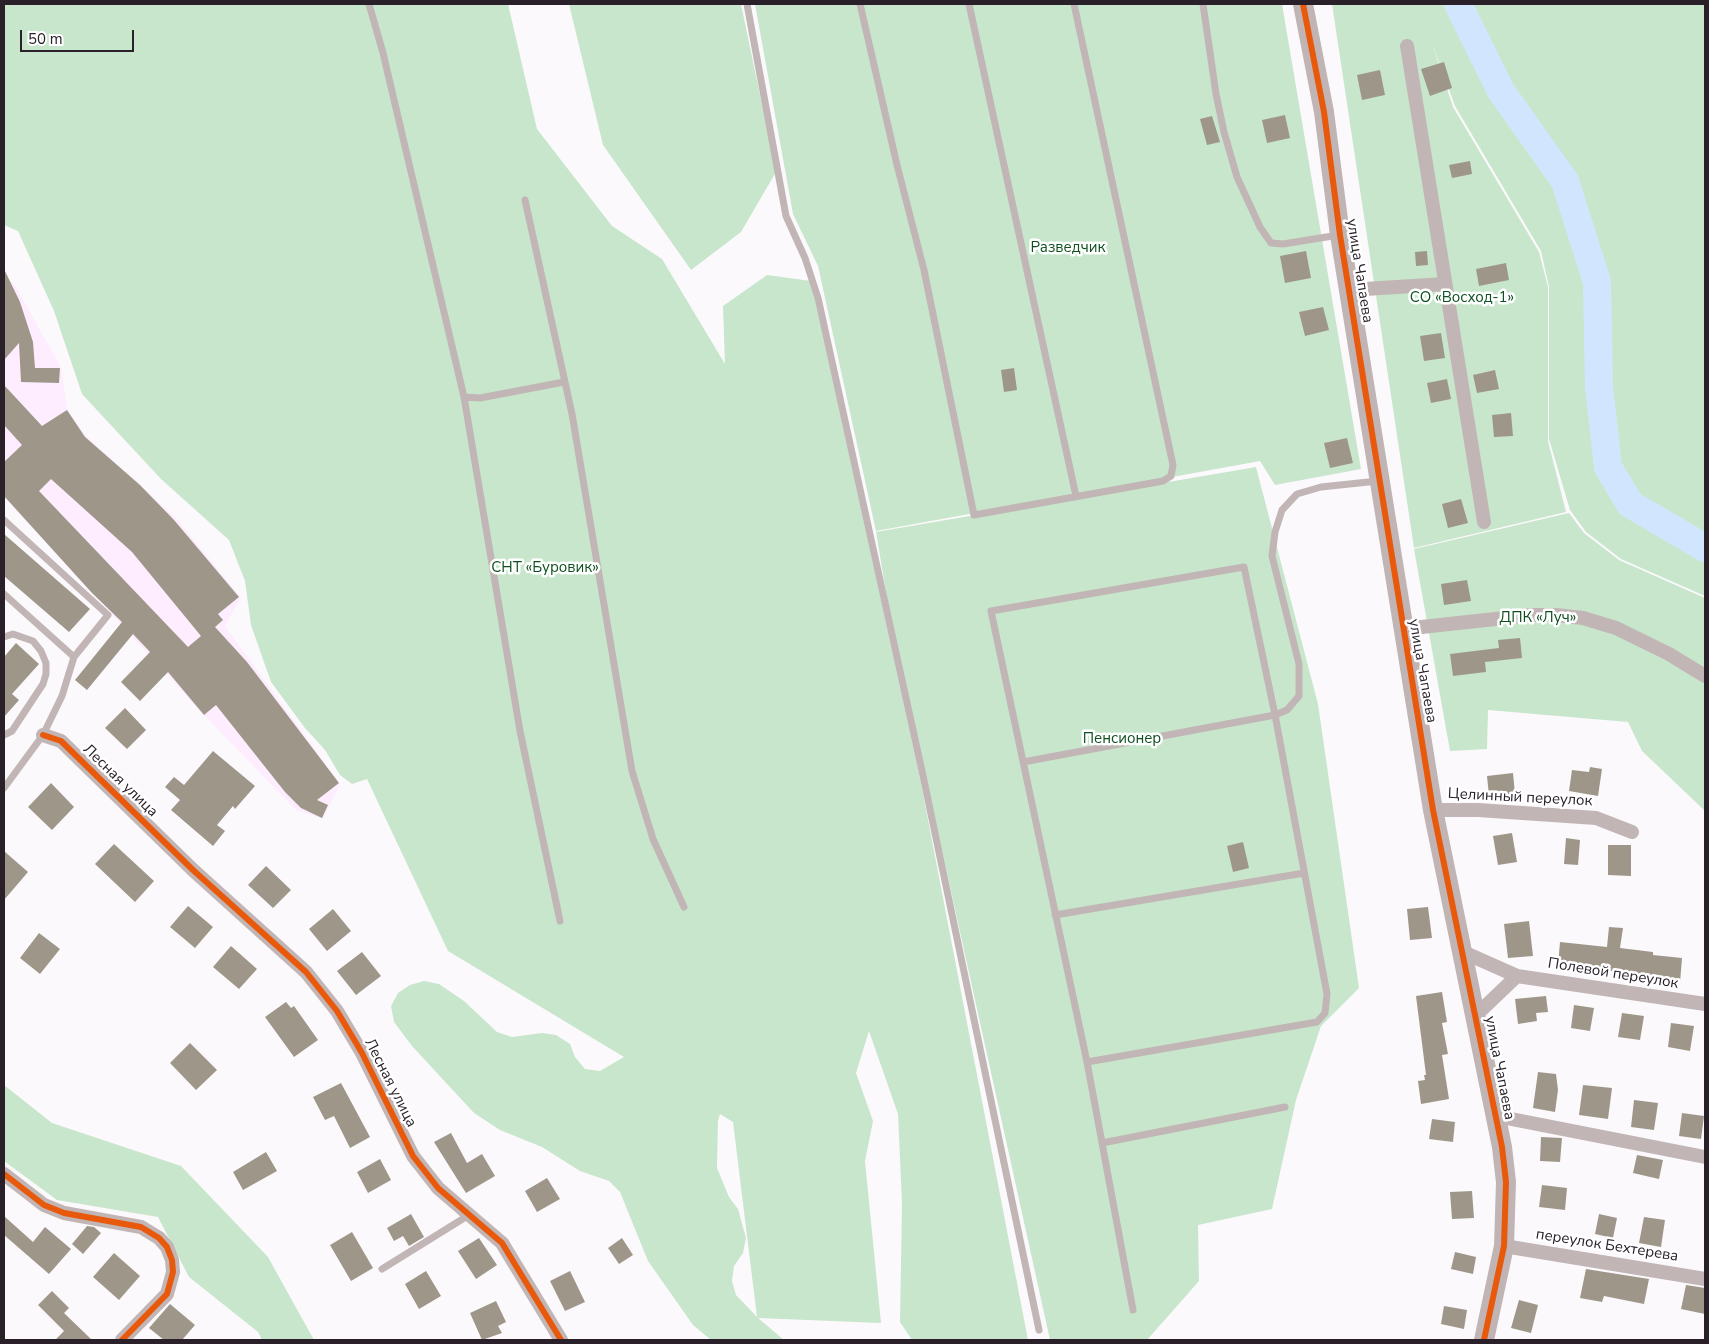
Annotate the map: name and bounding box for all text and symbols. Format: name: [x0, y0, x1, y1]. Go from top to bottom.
scale bar: [22, 20, 136, 52]
text: 50 m: [28, 29, 63, 49]
street label: улица Чапаева: [1342, 218, 1376, 324]
park label: Разведчик: [1030, 239, 1106, 257]
park label: СО «Восход-1»: [1410, 289, 1514, 307]
park label: СНТ «Буровик»: [491, 559, 599, 577]
park label: ДПК «Луч»: [1500, 609, 1576, 627]
street label: улица Чапаева: [1404, 618, 1440, 724]
park label: Пенсионер: [1083, 730, 1161, 748]
street label: Лесная улица: [79, 741, 161, 821]
street label: Целинный переулок: [1447, 785, 1593, 811]
street label: Полевой переулок: [1546, 955, 1680, 993]
street label: улица Чапаева: [1480, 1015, 1518, 1121]
street label: Лесная улица: [360, 1036, 420, 1130]
street label: переулок Бехтерева: [1534, 1226, 1680, 1266]

